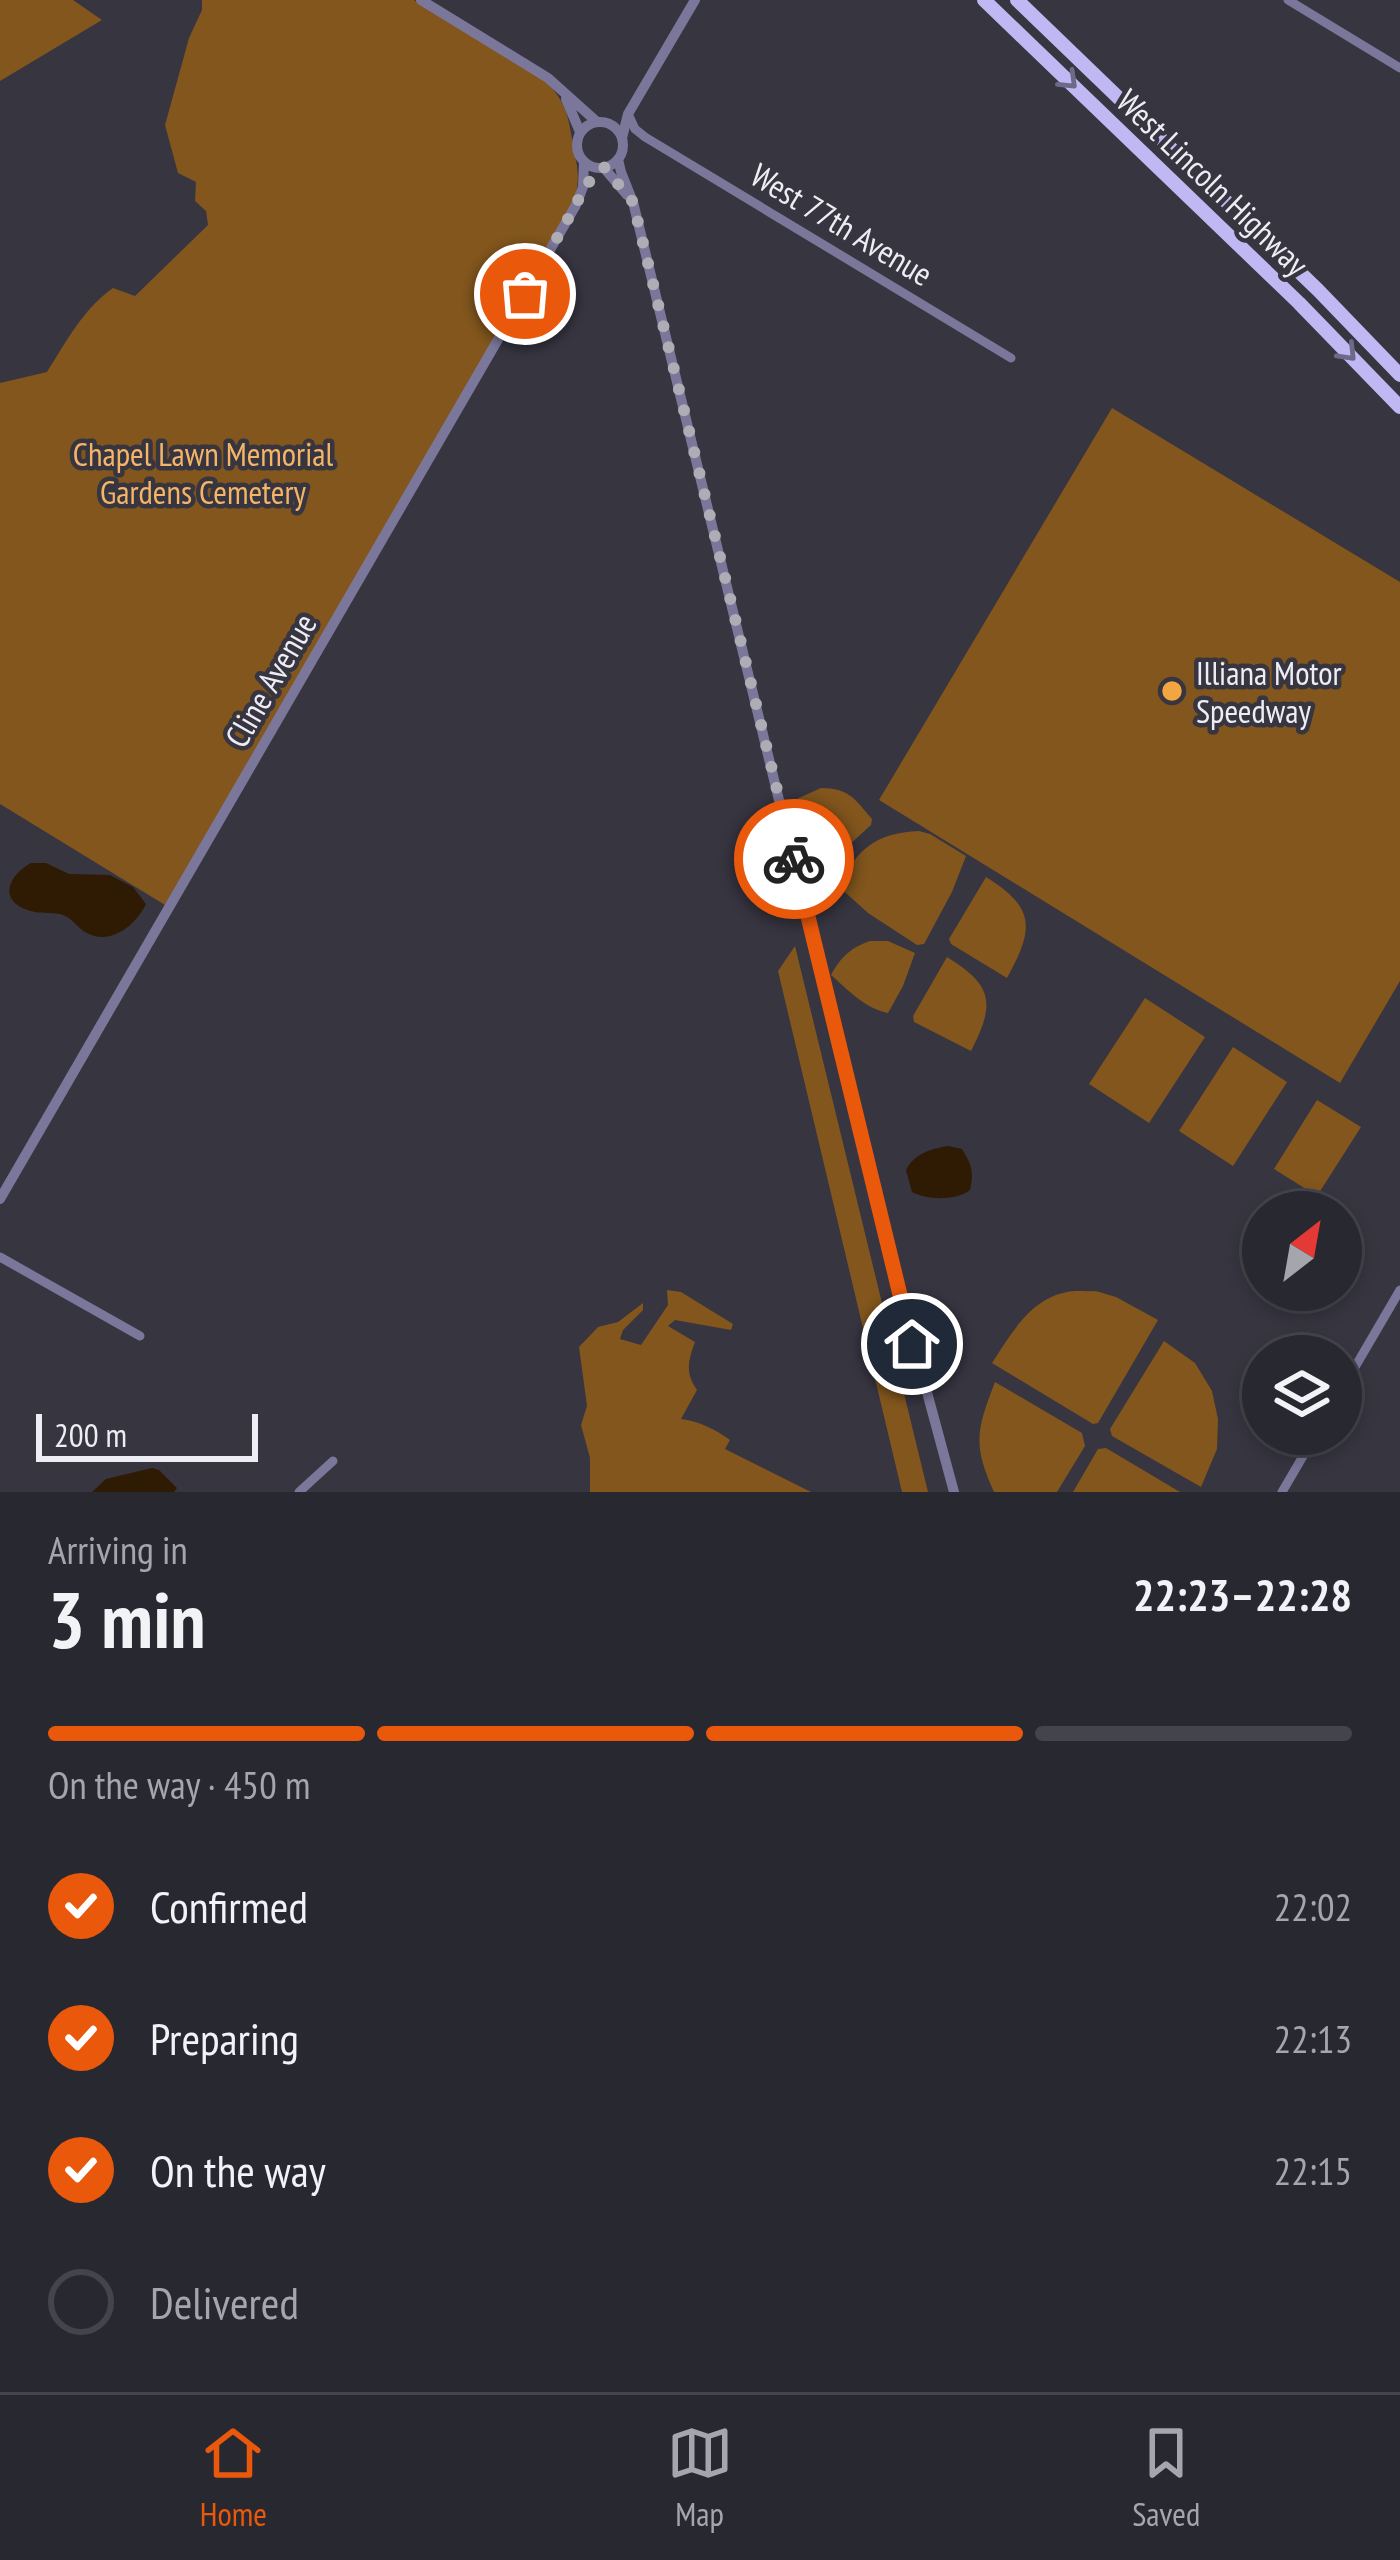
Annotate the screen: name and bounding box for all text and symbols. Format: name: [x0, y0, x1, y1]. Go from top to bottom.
one-way arrow: [1055, 66, 1077, 88]
street label: West Lincoln Highway: [1108, 80, 1318, 285]
street label: West 77th Avenue: [743, 153, 941, 295]
pin: [474, 243, 576, 345]
icon: bag: [492, 261, 558, 327]
one-way arrow: [1334, 339, 1356, 361]
park label: Chapel Lawn Memorial Gardens Cemetery: [73, 432, 333, 513]
street label: Cline Avenue: [214, 605, 326, 755]
place label: Illiana Motor Speedway: [1196, 651, 1342, 732]
marker: Illiana Motor Speedway: [1159, 678, 1185, 704]
courier: [734, 799, 854, 919]
icon: bike: [761, 826, 827, 892]
north arrow: [1242, 1191, 1362, 1311]
map controls: [1242, 1191, 1362, 1455]
pin: [861, 1293, 963, 1395]
icon: home: [879, 1311, 945, 1377]
button: layers: [1242, 1335, 1362, 1455]
scale bar: [36, 1408, 258, 1461]
text: 200 m: [54, 1413, 127, 1456]
text: Arriving in: [48, 1524, 188, 1575]
text: 22:23–22:28: [1133, 1565, 1352, 1623]
text: 3 min: [48, 1569, 206, 1670]
text: On the way · 450 m: [48, 1759, 310, 1810]
icon: check: [48, 1873, 114, 1939]
text: Confirmed: [150, 1877, 308, 1935]
text: 22:02: [1274, 1881, 1352, 1932]
icon: check: [48, 2005, 114, 2071]
text: Preparing: [150, 2009, 299, 2067]
text: 22:13: [1274, 2013, 1352, 2064]
icon: check: [48, 2137, 114, 2203]
text: On the way: [150, 2141, 326, 2199]
text: 22:15: [1274, 2145, 1352, 2196]
text: Delivered: [150, 2273, 299, 2331]
tab: Home: [200, 2420, 267, 2535]
tab: Map: [667, 2420, 733, 2535]
tab: Saved: [1132, 2420, 1200, 2535]

